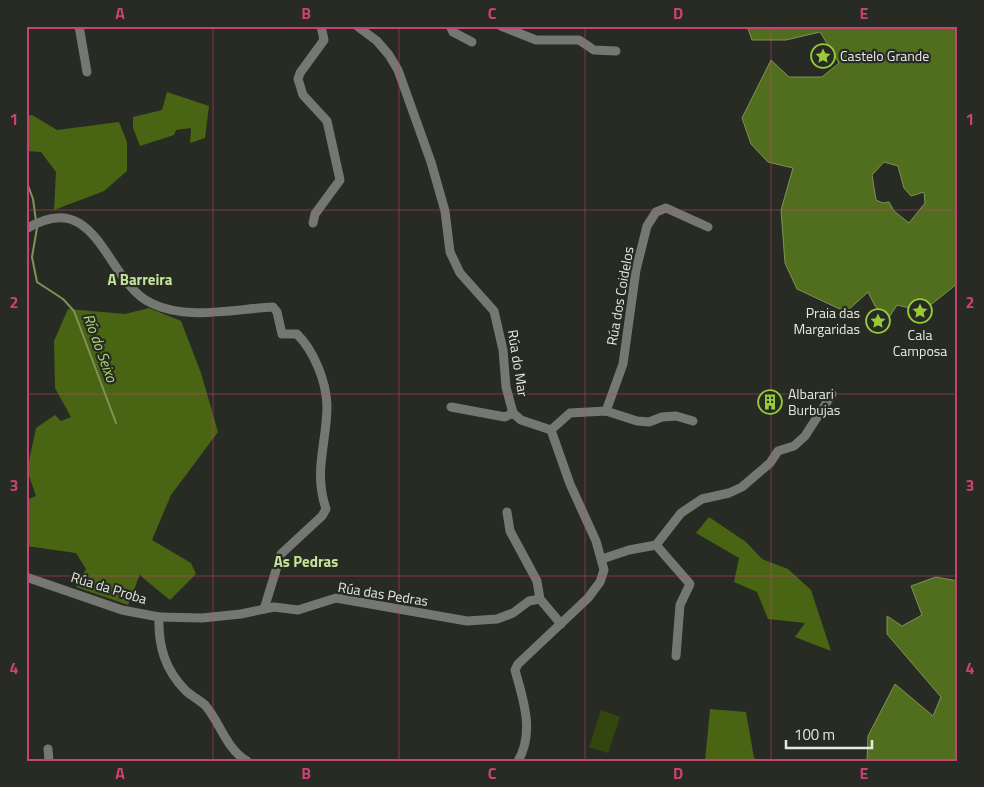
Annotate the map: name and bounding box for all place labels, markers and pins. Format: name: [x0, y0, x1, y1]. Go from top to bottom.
place icon: Castelo Grande: [810, 43, 836, 69]
place label: Castelo Grande: [840, 45, 929, 66]
place icon: Cala Camposa: [907, 298, 933, 324]
place label: Praia das Margaridas: [793, 302, 860, 339]
place icon: Praia das Margaridas: [865, 308, 891, 334]
place label: Cala Camposa: [893, 324, 947, 361]
place label: Albarari Burbujas: [788, 383, 840, 420]
building icon: Albarari Burbujas: [757, 389, 783, 415]

